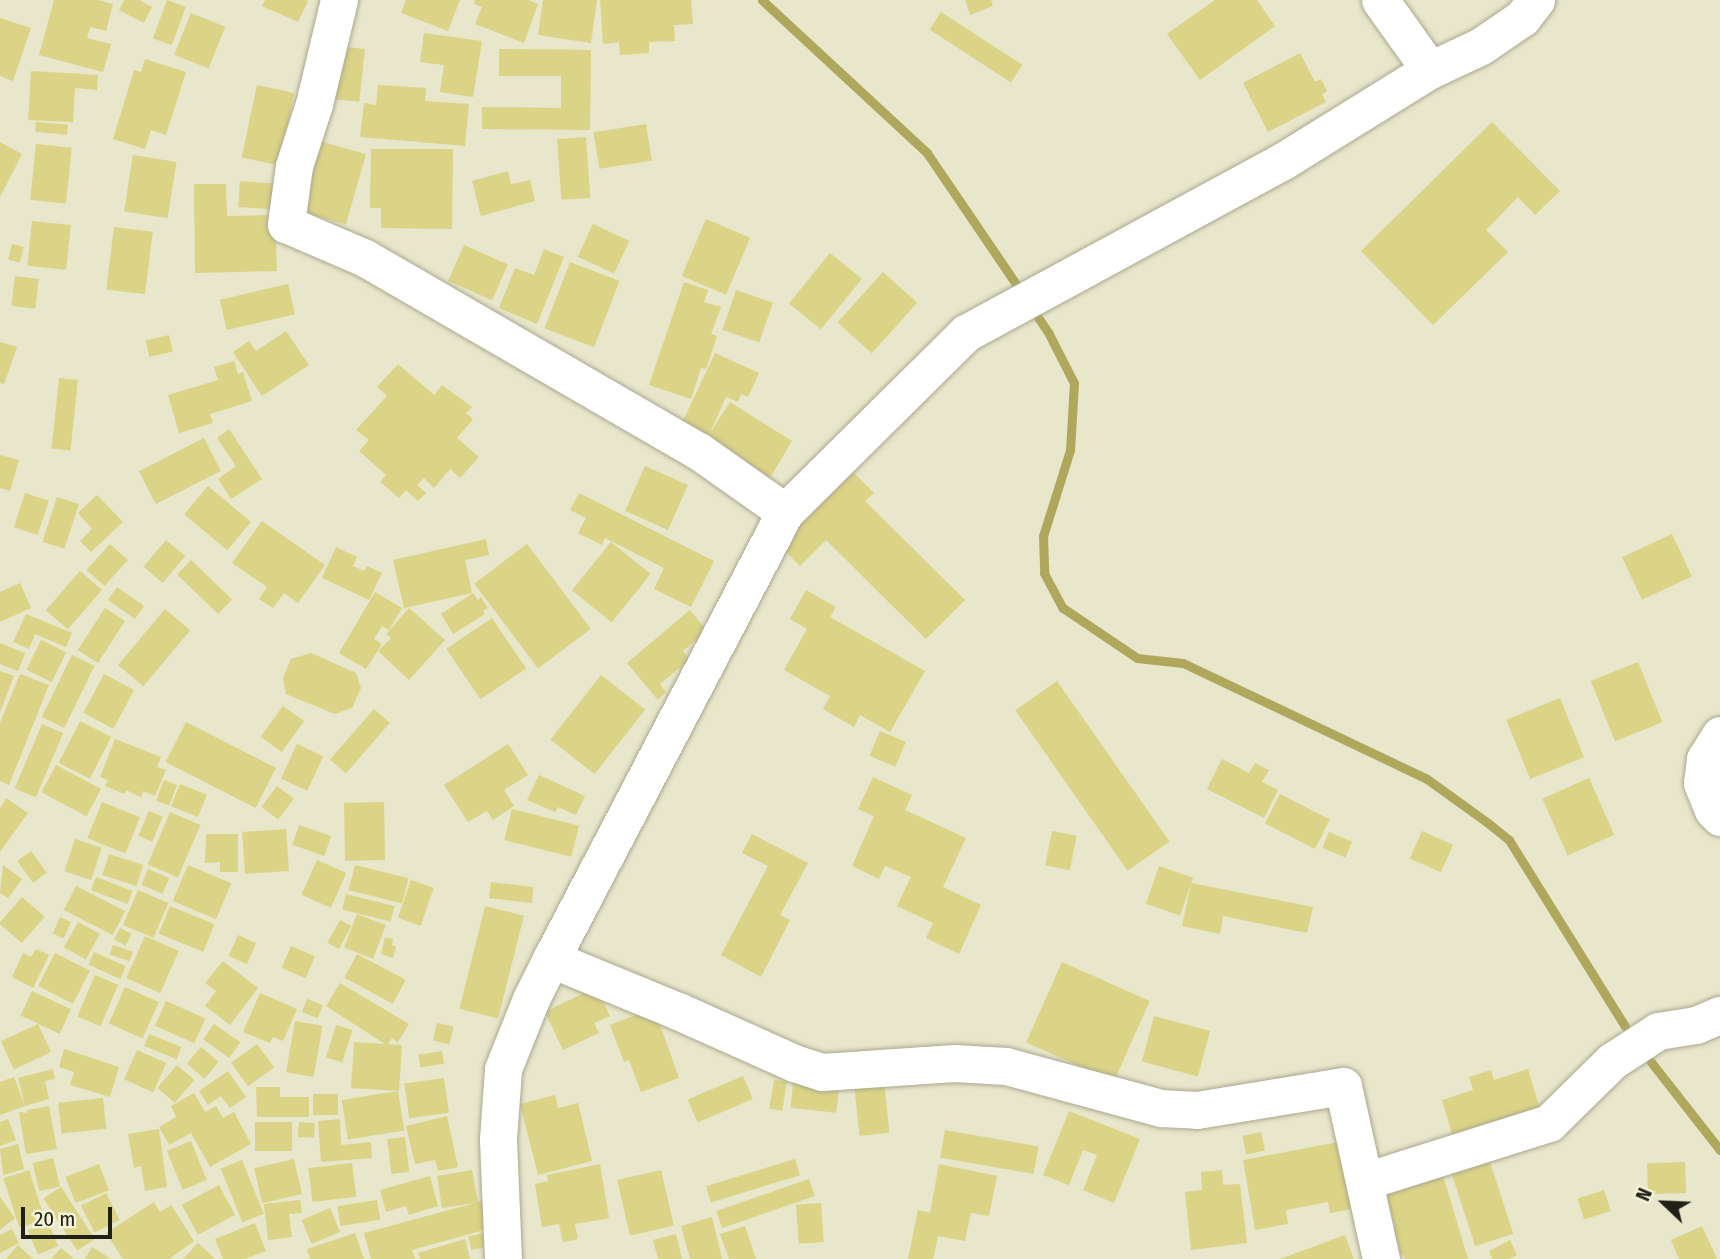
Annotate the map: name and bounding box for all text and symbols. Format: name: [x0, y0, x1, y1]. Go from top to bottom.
north arrow: [1629, 1168, 1699, 1238]
text: N: [1631, 1185, 1657, 1204]
scale bar: [24, 1192, 116, 1236]
text: 20 m: [34, 1206, 75, 1232]

